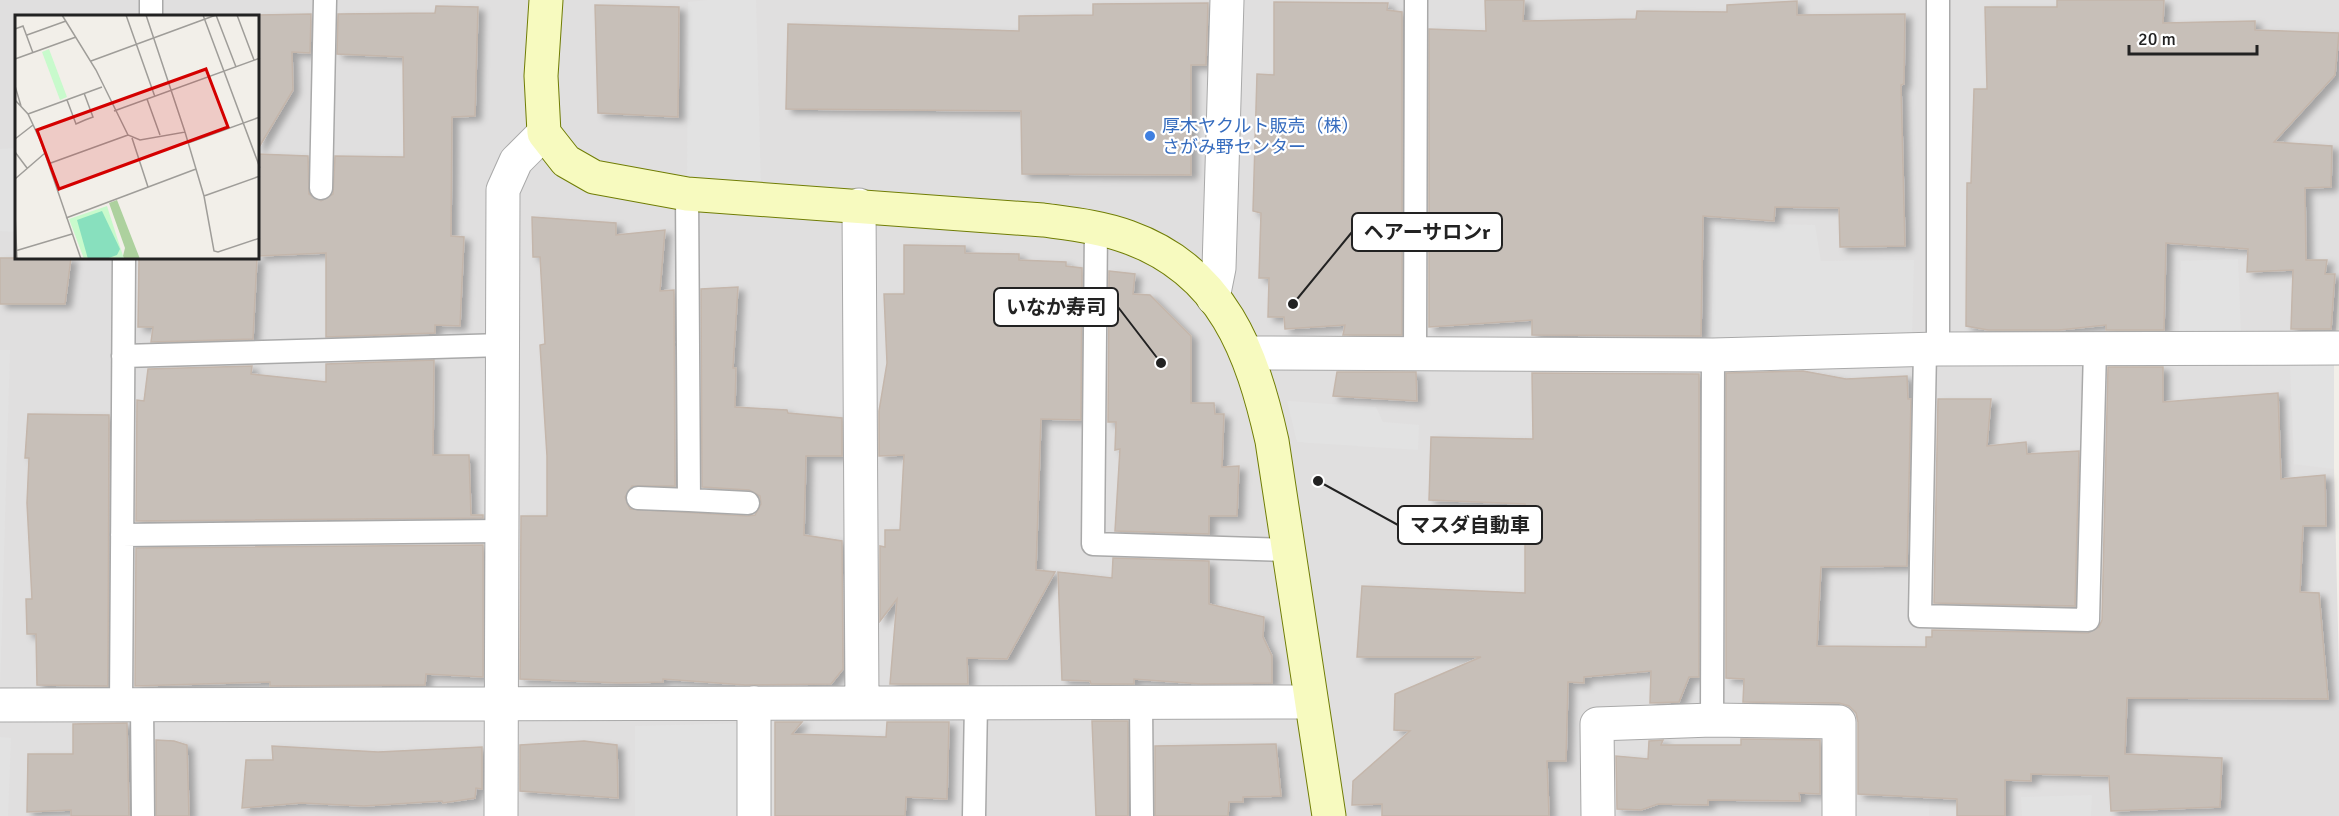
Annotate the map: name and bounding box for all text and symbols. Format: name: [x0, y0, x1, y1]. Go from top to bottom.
inset map: [15, 15, 260, 260]
scale bar: [2129, 18, 2256, 56]
text: 20 m: [2138, 28, 2176, 50]
place label: 厚木ヤクルト販売（株） さがみ野センター: [1162, 115, 1359, 158]
marker: 厚木ヤクルト販売（株） さがみ野センター: [1143, 129, 1157, 143]
callout: ヘアーサロンr: [1352, 213, 1502, 251]
text: ヘアーサロンr: [1364, 220, 1490, 245]
callout: いなか寿司: [994, 288, 1118, 326]
text: いなか寿司: [1006, 295, 1106, 320]
callout: マスダ自動車: [1398, 506, 1542, 544]
text: マスダ自動車: [1410, 513, 1530, 538]

